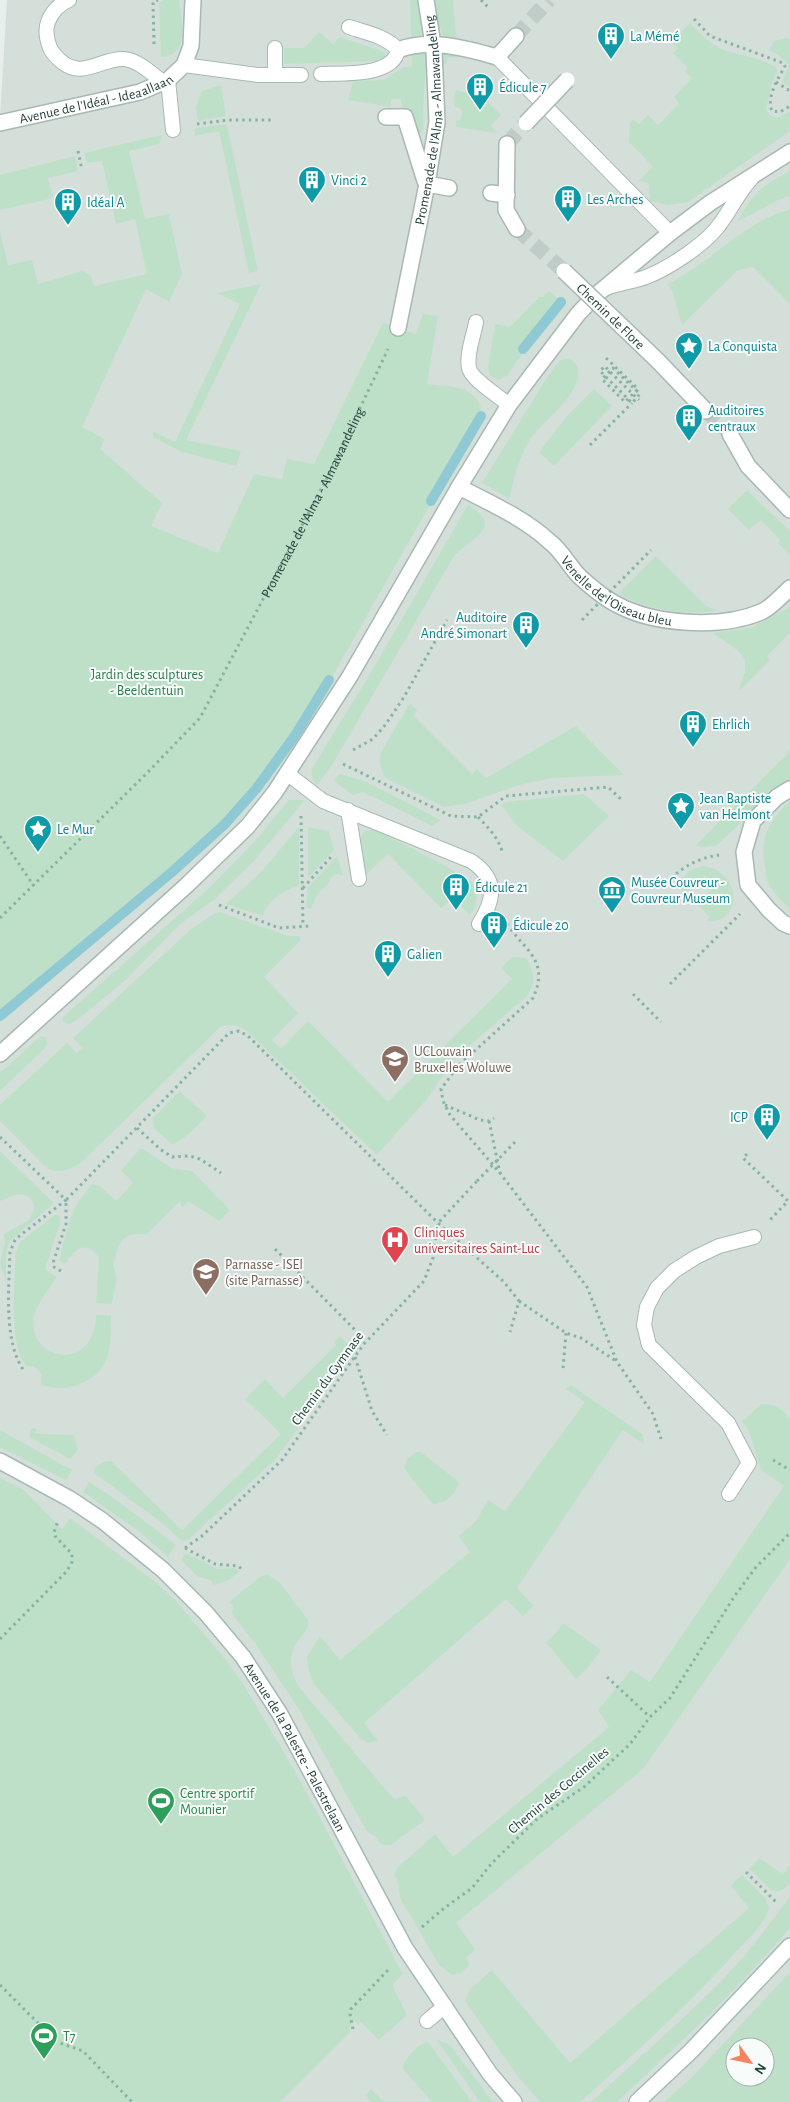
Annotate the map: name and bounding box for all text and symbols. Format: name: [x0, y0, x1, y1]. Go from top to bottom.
street label: Promenade de l'Alma - Almawandeling: [413, 14, 446, 226]
building icon: La Mémé: [596, 21, 626, 60]
place label: La Mémé: [630, 30, 679, 44]
building icon: Édicule 7: [465, 72, 495, 111]
street label: Avenue de l'Idéal - Ideaallaan: [18, 73, 177, 127]
place label: Édicule 7: [499, 78, 547, 95]
building icon: Vinci 2: [297, 165, 327, 204]
place label: Vinci 2: [331, 174, 367, 188]
building icon: Les Arches: [553, 184, 583, 223]
building icon: Idéal A: [53, 187, 83, 226]
place label: Les Arches: [587, 193, 643, 207]
place label: Idéal A: [87, 196, 125, 210]
street label: Chemin de Flore: [573, 281, 647, 352]
place icon: La Conquista: [674, 331, 704, 370]
place label: La Conquista: [708, 340, 778, 354]
building icon: Auditoires centraux: [674, 403, 704, 442]
place label: Auditoires centraux: [708, 404, 764, 434]
street label: Promenade de l'Alma - Almawandeling: [259, 405, 367, 600]
street label: Venelle de l'Oiseau bleu: [558, 554, 673, 629]
building icon: Auditoire André Simonart: [511, 610, 541, 649]
place label: Auditoire André Simonart: [421, 611, 508, 641]
park label: Jardin des sculptures - Beeldentuin: [91, 668, 203, 698]
building icon: Ehrlich: [678, 709, 708, 748]
place label: Ehrlich: [712, 718, 750, 732]
place icon: Jean Baptiste van Helmont: [666, 791, 696, 830]
place label: Jean Baptiste van Helmont: [700, 792, 771, 822]
place icon: Le Mur: [23, 814, 53, 853]
place label: Le Mur: [57, 823, 94, 837]
building icon: Édicule 21: [441, 872, 471, 911]
museum icon: Musée Couvreur - Couvreur Museum: [597, 875, 627, 914]
place label: Musée Couvreur - Couvreur Museum: [631, 876, 730, 906]
place label: Édicule 21: [475, 878, 528, 895]
building icon: Édicule 20: [479, 910, 509, 949]
place label: Édicule 20: [513, 916, 569, 933]
building icon: Galien: [373, 939, 403, 978]
place label: Galien: [407, 948, 442, 962]
school or university icon: UCLouvain Bruxelles Woluwe: [380, 1044, 410, 1083]
place label: UCLouvain Bruxelles Woluwe: [414, 1045, 511, 1075]
building icon: ICP: [752, 1102, 782, 1141]
place label: ICP: [730, 1111, 748, 1125]
hospital icon: Cliniques universitaires Saint-Luc: [380, 1225, 410, 1264]
place label: Cliniques universitaires Saint-Luc: [414, 1226, 540, 1256]
school or university icon: Parnasse - ISEI (site Parnasse): [191, 1257, 221, 1296]
place label: Parnasse - ISEI (site Parnasse): [225, 1258, 303, 1288]
street label: Chemin du Gymnase: [289, 1329, 366, 1428]
street label: Avenue de la Palestre - Palestrelaan: [241, 1660, 347, 1834]
street label: Chemin des Coccinelles: [506, 1745, 612, 1837]
sports icon: Centre sportif Mounier: [146, 1786, 176, 1825]
place label: Centre sportif Mounier: [180, 1787, 255, 1817]
sports icon: T7: [29, 2021, 59, 2060]
place label: T7: [63, 2030, 76, 2044]
north arrow: [725, 2037, 775, 2087]
text: N: [752, 2061, 769, 2076]

